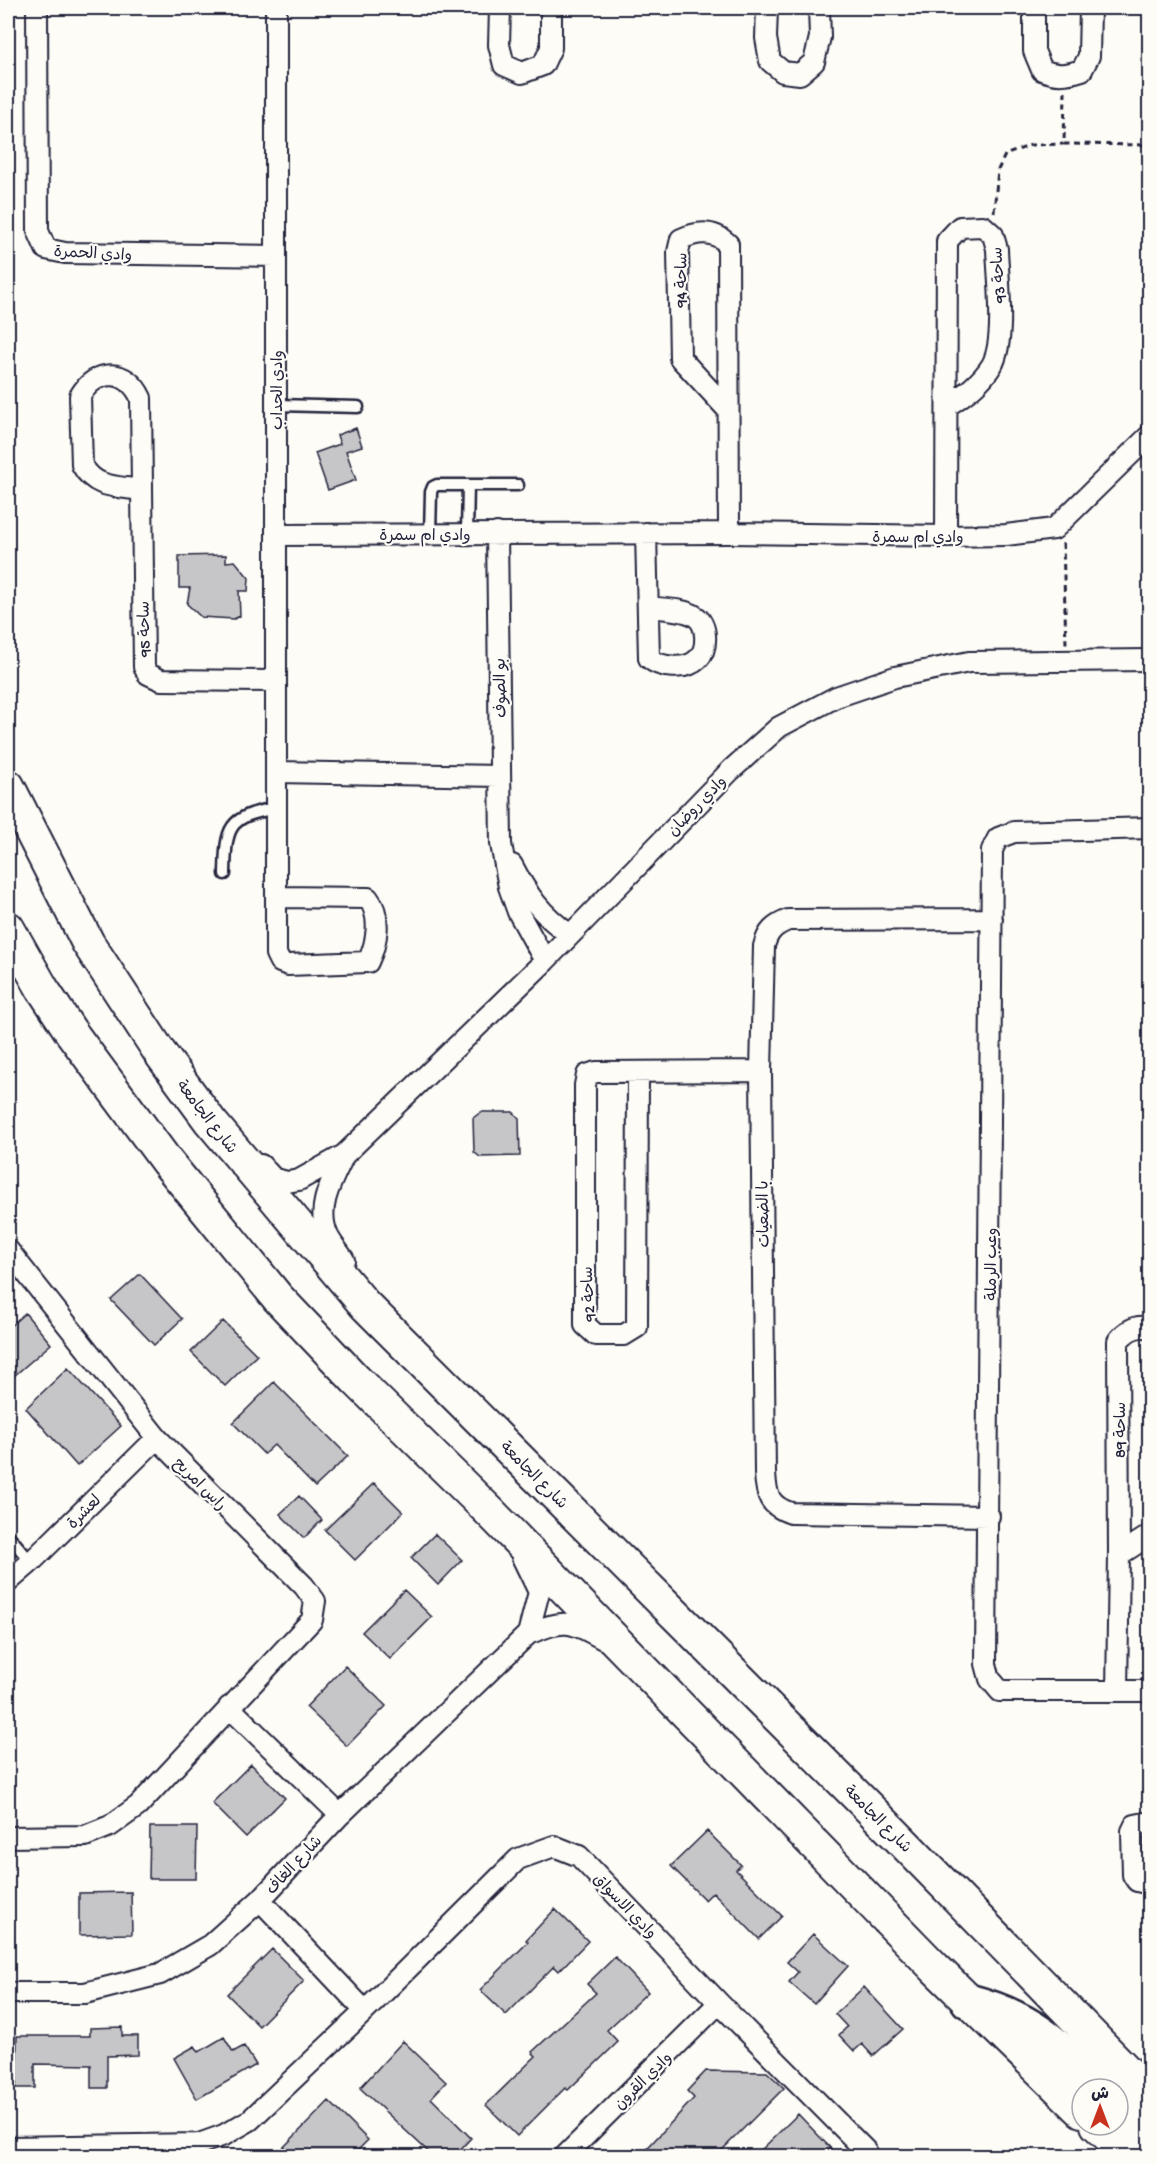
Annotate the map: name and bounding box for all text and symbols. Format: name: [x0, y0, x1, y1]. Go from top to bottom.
street label: وادي الحمرة: [53, 244, 133, 267]
street label: ساحة 93: [988, 246, 1012, 304]
street label: ساحة 94: [673, 252, 693, 309]
street label: وادي الحداب: [270, 350, 289, 430]
street label: وادي ام سمرة: [379, 528, 471, 547]
street label: وادي ام سمرة: [872, 530, 964, 549]
street label: ساحة 95: [136, 601, 157, 658]
street label: بو الصوف: [492, 658, 513, 718]
street label: وادي روضان: [665, 773, 732, 842]
street label: شارع الجامعة: [171, 1077, 241, 1159]
street label: با الضعيات: [755, 1180, 776, 1248]
street label: وعب الرملة: [983, 1228, 1003, 1300]
street label: ساحة 92: [579, 1266, 601, 1323]
street label: ساحة 89: [1112, 1402, 1132, 1458]
street label: شارع الجامعة: [495, 1438, 571, 1514]
street label: راس امريح: [168, 1455, 229, 1516]
street label: لعشرة: [64, 1492, 107, 1535]
street label: شارع الجامعة: [839, 1782, 915, 1858]
street label: شارع الغاف: [263, 1833, 328, 1900]
street label: وادي الاسواق: [588, 1871, 659, 1944]
street label: وادي القرون: [612, 2050, 677, 2115]
north arrow: [1070, 2077, 1130, 2137]
text: ش: [1091, 2086, 1109, 2105]

